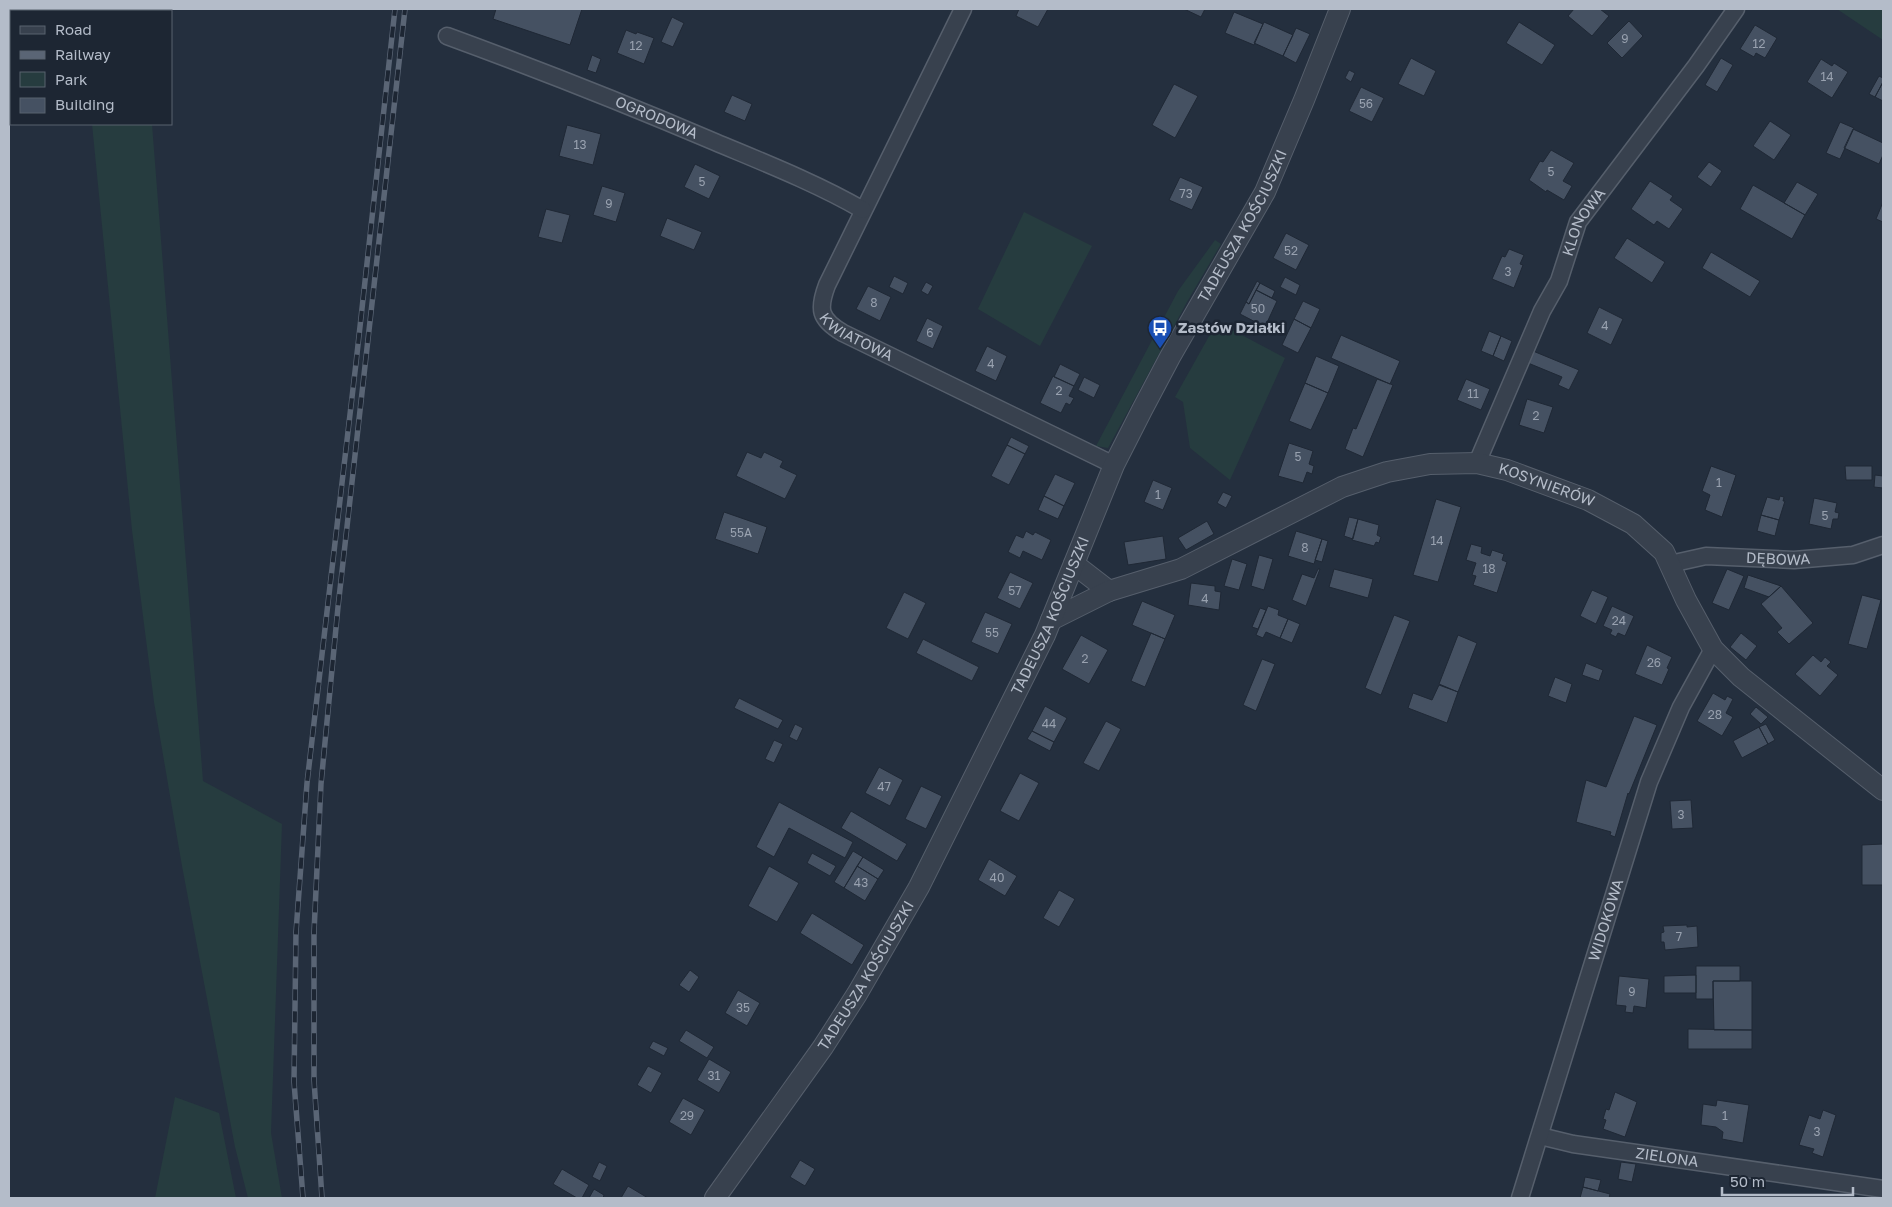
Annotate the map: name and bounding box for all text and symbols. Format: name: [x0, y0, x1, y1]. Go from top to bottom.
legend: [10, 10, 172, 125]
text: Road: [55, 20, 92, 38]
house number: 9: [1621, 31, 1629, 46]
house number: 12: [1753, 36, 1765, 51]
house number: 12: [630, 38, 642, 53]
text: Railway: [55, 45, 111, 63]
house number: 14: [1820, 69, 1834, 84]
text: Park: [55, 70, 88, 88]
street label: OGRODOWA: [613, 92, 701, 142]
text: Building: [55, 95, 115, 113]
house number: 56: [1359, 96, 1373, 111]
house number: 13: [574, 137, 586, 152]
street label: TADEUSZA KOŚCIUSZKI: [1193, 147, 1290, 305]
house number: 5: [1548, 164, 1555, 179]
house number: 5: [699, 174, 706, 189]
street label: KLONOWA: [1558, 184, 1608, 258]
house number: 73: [1179, 186, 1193, 201]
house number: 9: [605, 196, 613, 211]
house number: 52: [1284, 243, 1298, 258]
house number: 3: [1504, 264, 1512, 279]
house number: 8: [870, 295, 878, 310]
house number: 50: [1251, 301, 1265, 316]
street label: KWIATOWA: [816, 309, 896, 364]
bus stop icon: Zastów Działki: [1147, 315, 1173, 349]
place label: Zastów Działki: [1178, 318, 1285, 336]
house number: 4: [1601, 318, 1609, 333]
house number: 6: [926, 325, 934, 340]
house number: 4: [987, 356, 995, 371]
house number: 2: [1056, 383, 1063, 398]
house number: 11: [1467, 386, 1479, 401]
house number: 2: [1533, 408, 1540, 423]
house number: 5: [1295, 449, 1302, 464]
street label: KOSYNIERÓW: [1497, 458, 1597, 510]
house number: 1: [1716, 475, 1722, 490]
house number: 1: [1155, 487, 1161, 502]
house number: 5: [1822, 508, 1829, 523]
house number: 55A: [730, 525, 752, 540]
street label: TADEUSZA KOŚCIUSZKI: [1007, 533, 1092, 697]
house number: 14: [1430, 533, 1444, 548]
house number: 8: [1301, 540, 1309, 555]
street label: DĘBOWA: [1746, 548, 1811, 568]
house number: 18: [1482, 561, 1496, 576]
house number: 57: [1008, 583, 1022, 598]
house number: 4: [1201, 591, 1209, 606]
house number: 24: [1612, 613, 1626, 628]
house number: 55: [985, 625, 999, 640]
house number: 2: [1082, 651, 1089, 666]
house number: 26: [1647, 655, 1661, 670]
house number: 28: [1708, 707, 1722, 722]
house number: 44: [1042, 716, 1056, 731]
house number: 47: [877, 779, 891, 794]
house number: 3: [1677, 807, 1685, 822]
house number: 40: [990, 870, 1004, 885]
house number: 43: [854, 875, 868, 890]
street label: WIDOKOWA: [1584, 876, 1626, 963]
street label: TADEUSZA KOŚCIUSZKI: [813, 897, 917, 1053]
house number: 7: [1676, 929, 1682, 944]
house number: 9: [1628, 984, 1636, 999]
house number: 35: [736, 1000, 750, 1015]
house number: 31: [708, 1068, 721, 1083]
house number: 29: [680, 1108, 694, 1123]
house number: 1: [1722, 1108, 1728, 1123]
house number: 3: [1813, 1124, 1821, 1139]
street label: ZIELONA: [1635, 1143, 1700, 1170]
scale bar: [1722, 1164, 1853, 1196]
text: 50 m: [1730, 1172, 1765, 1190]

